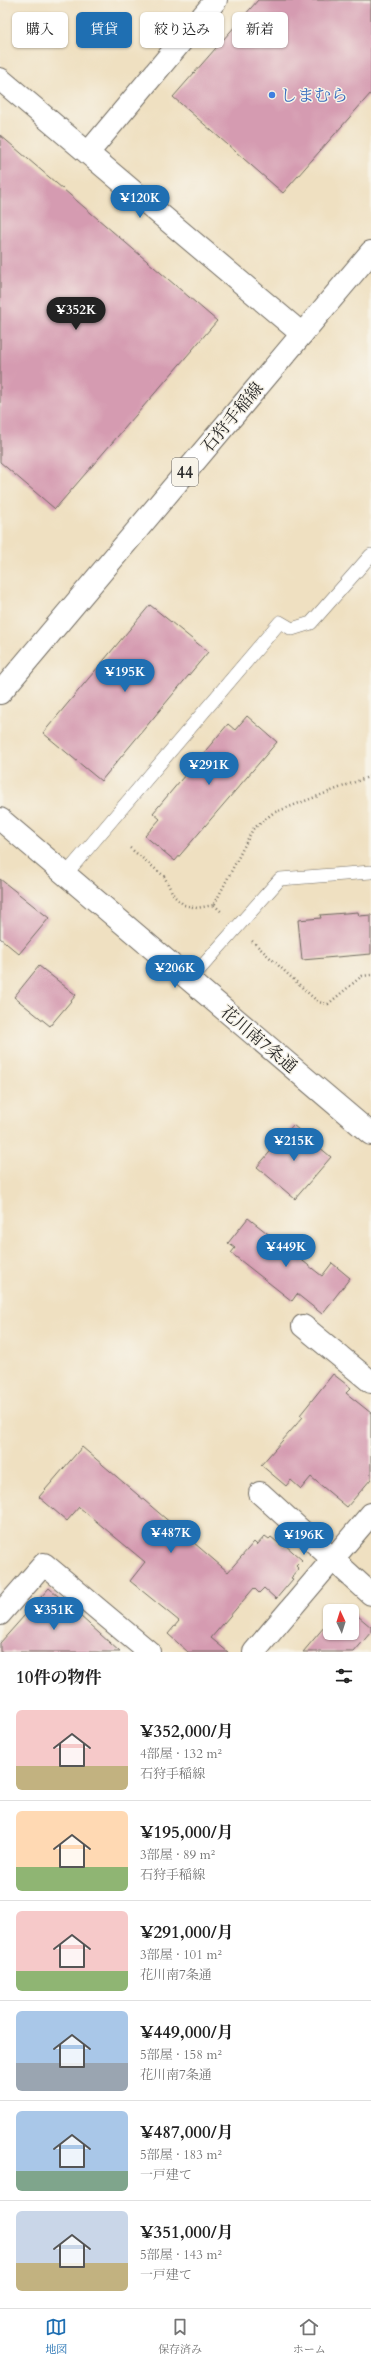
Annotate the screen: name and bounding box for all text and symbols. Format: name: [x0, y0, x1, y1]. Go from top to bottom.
chip: 購入: [12, 12, 68, 48]
chip: 賃貸: [76, 12, 132, 48]
chip: 絞り込み: [140, 12, 224, 48]
chip: 新着: [232, 12, 288, 48]
place label: しまむら: [280, 84, 348, 107]
marker: しまむら: [267, 90, 277, 100]
pin: ¥120K: [112, 185, 168, 219]
text: ¥120K: [120, 189, 160, 207]
pin: ¥352K: [48, 297, 104, 331]
text: ¥352K: [56, 301, 96, 319]
street label: 石狩手稲線: [196, 377, 269, 457]
road number: 44: [172, 458, 198, 486]
pin: ¥195K: [97, 659, 153, 693]
text: ¥195K: [105, 663, 145, 681]
pin: ¥291K: [181, 752, 237, 786]
text: ¥291K: [189, 756, 229, 774]
pin: ¥206K: [147, 955, 203, 989]
text: ¥206K: [155, 959, 195, 977]
street label: 花川南7条通: [215, 1000, 302, 1078]
pin: ¥215K: [266, 1128, 322, 1162]
text: ¥215K: [274, 1132, 314, 1150]
pin: ¥449K: [258, 1234, 314, 1268]
text: ¥449K: [266, 1238, 306, 1256]
pin: ¥487K: [143, 1520, 199, 1554]
pin: ¥196K: [276, 1522, 332, 1556]
text: ¥487K: [151, 1524, 191, 1542]
text: ¥196K: [284, 1526, 324, 1544]
pin: ¥351K: [26, 1597, 82, 1631]
text: ¥351K: [34, 1601, 74, 1619]
north arrow: [323, 1604, 359, 1640]
map controls: [323, 1604, 359, 1640]
icon: filters: [333, 1665, 355, 1687]
text: 10件の物件: [16, 1666, 101, 1689]
text: ¥352,000/月: [140, 1720, 234, 1743]
icon: home: [48, 1726, 96, 1774]
text: 4部屋 · 132 m²: [140, 1745, 222, 1763]
text: 石狩手稲線: [140, 1765, 205, 1783]
text: ¥195,000/月: [140, 1821, 234, 1844]
icon: home: [48, 1827, 96, 1875]
text: 3部屋 · 89 m²: [140, 1846, 215, 1864]
text: 石狩手稲線: [140, 1866, 205, 1884]
text: ¥291,000/月: [140, 1921, 234, 1944]
icon: home: [48, 1927, 96, 1975]
text: 3部屋 · 101 m²: [140, 1946, 222, 1964]
text: 花川南7条通: [140, 1966, 212, 1984]
text: ¥449,000/月: [140, 2021, 234, 2044]
icon: home: [48, 2027, 96, 2075]
text: 5部屋 · 158 m²: [140, 2046, 222, 2064]
text: 花川南7条通: [140, 2066, 212, 2084]
text: ¥487,000/月: [140, 2121, 234, 2144]
icon: home: [48, 2127, 96, 2175]
text: 5部屋 · 183 m²: [140, 2146, 222, 2164]
text: 一戸建て: [140, 2166, 192, 2184]
text: ¥351,000/月: [140, 2221, 234, 2244]
icon: home: [48, 2227, 96, 2275]
text: 5部屋 · 143 m²: [140, 2246, 222, 2264]
text: 一戸建て: [140, 2266, 192, 2284]
tab: 地図: [45, 2316, 67, 2357]
tab: 保存済み: [158, 2316, 202, 2357]
tab: ホーム: [293, 2316, 326, 2357]

